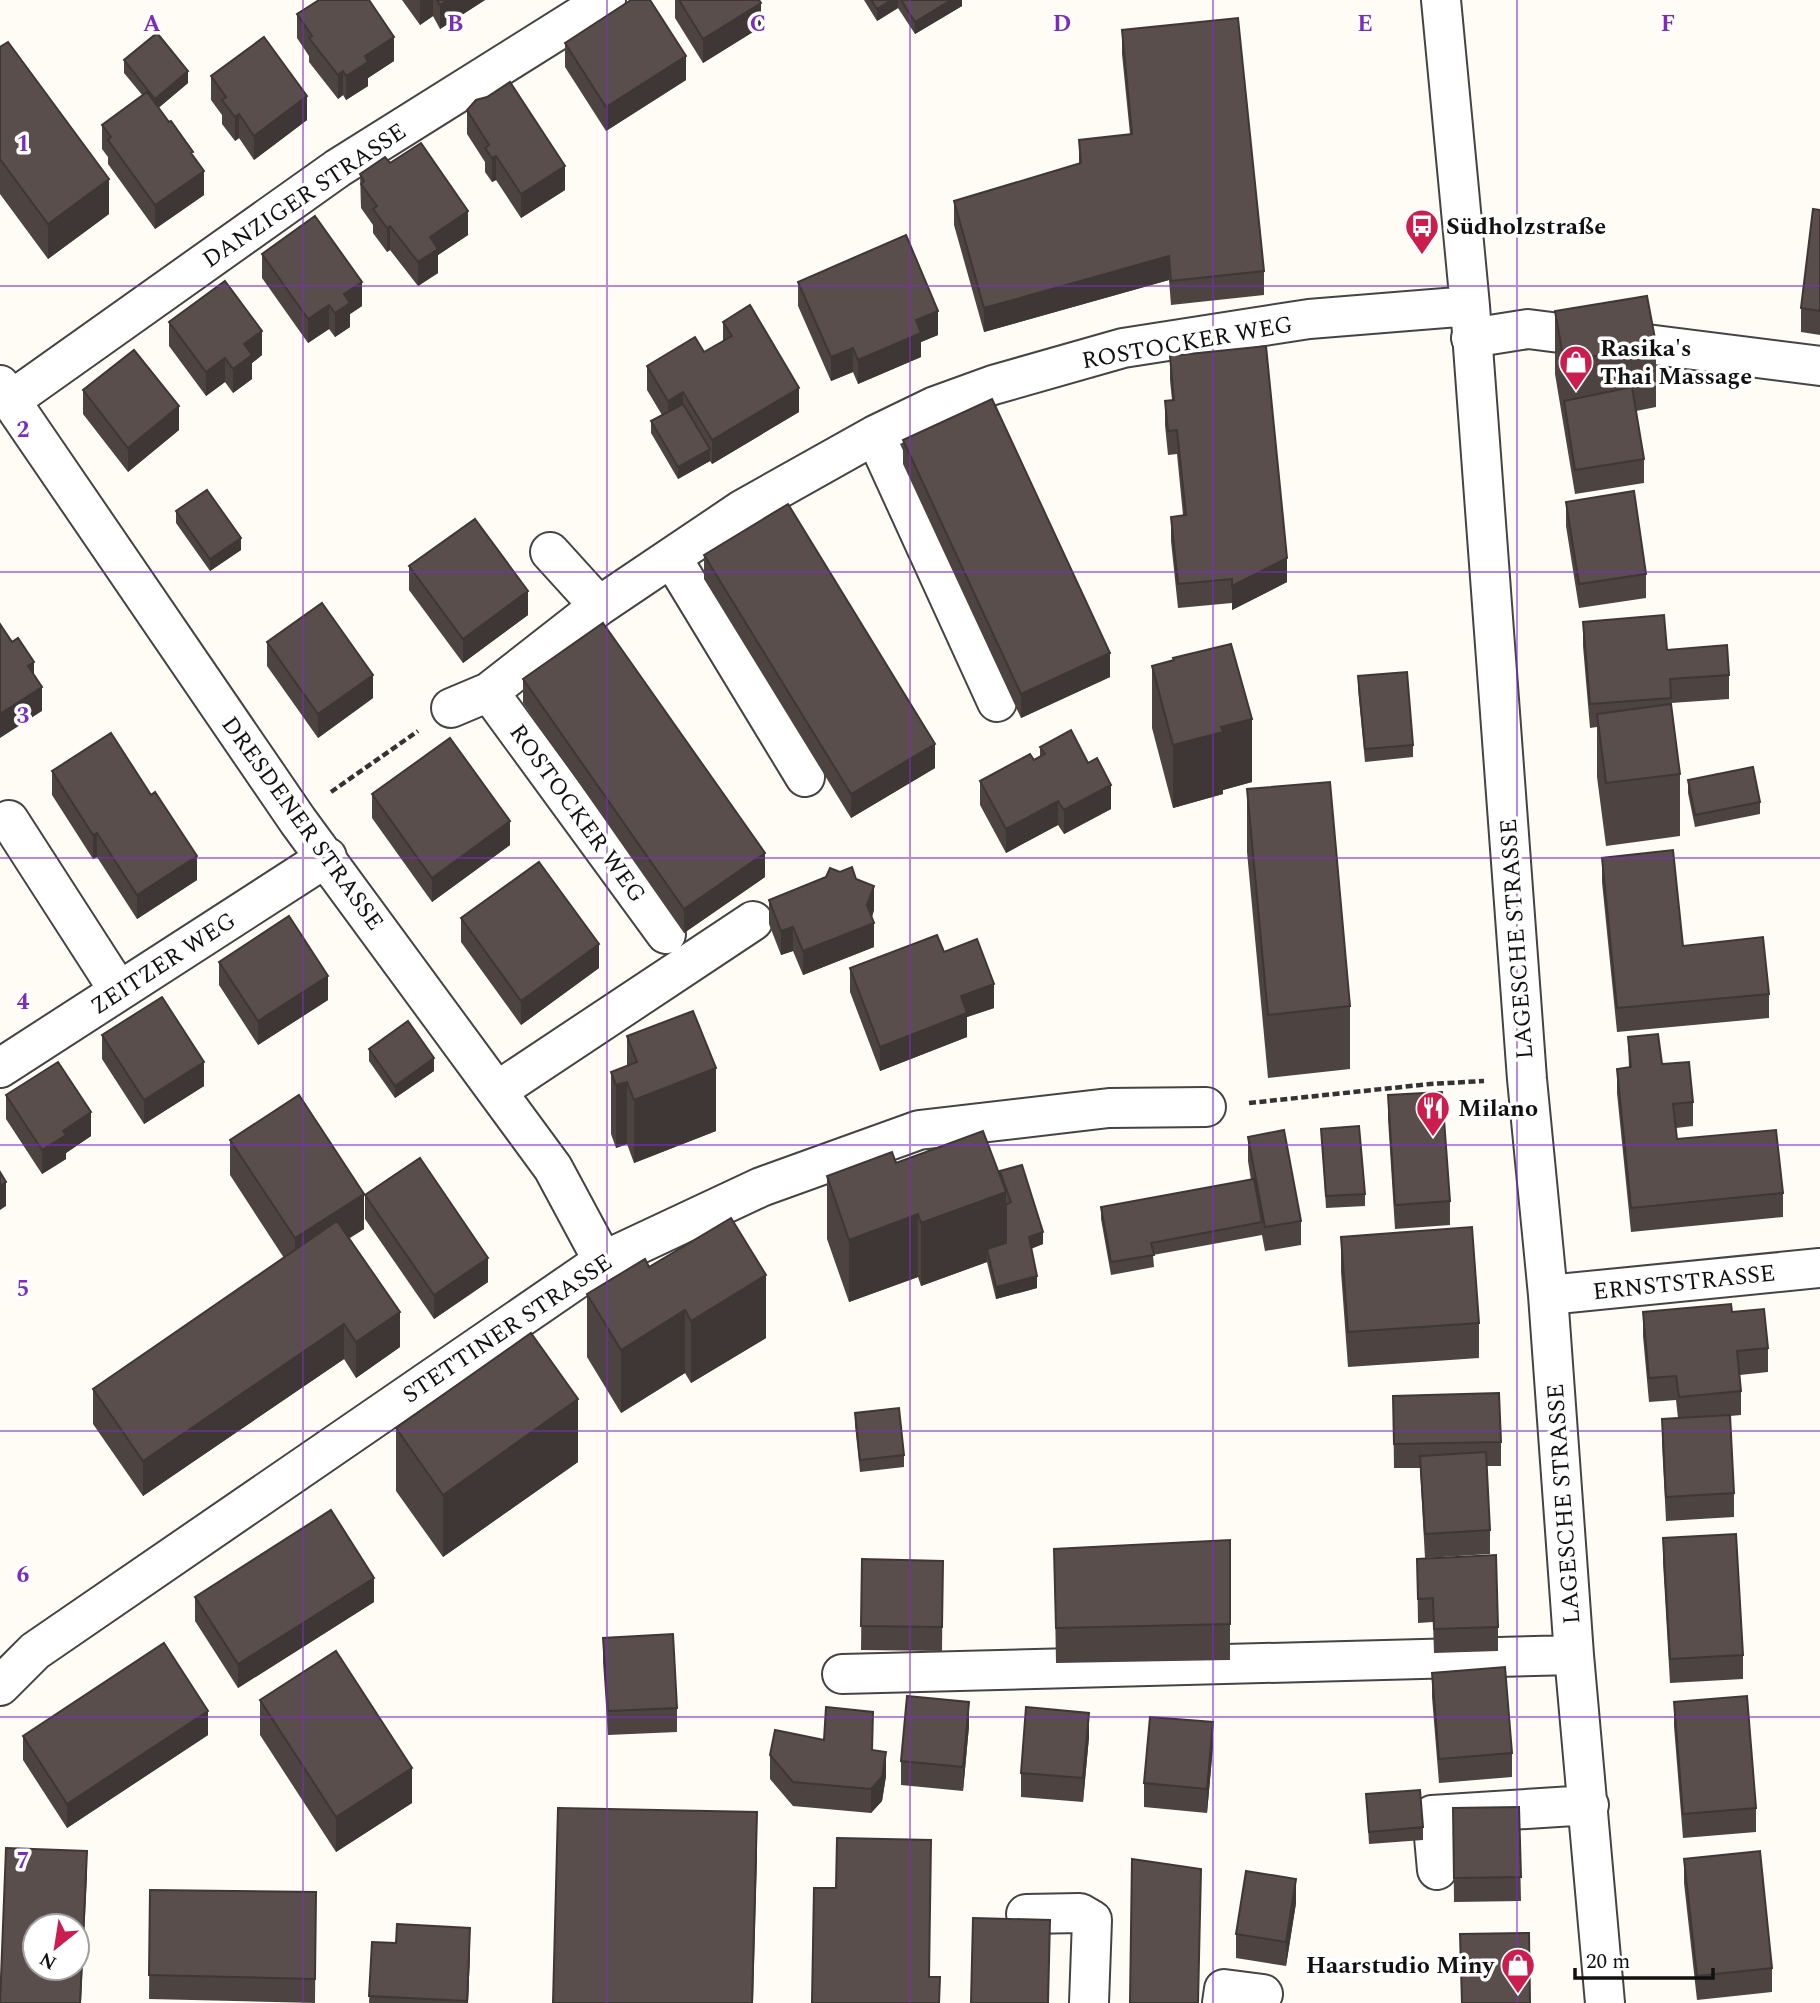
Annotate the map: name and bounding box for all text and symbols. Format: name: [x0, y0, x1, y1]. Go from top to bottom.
text: A: [143, 7, 161, 42]
text: B: [447, 7, 463, 42]
text: C: [750, 7, 766, 42]
text: D: [1053, 7, 1071, 42]
text: E: [1357, 7, 1373, 42]
text: F: [1661, 7, 1675, 42]
street label: DANZIGER STRASSE: [195, 114, 414, 278]
text: 1: [17, 127, 29, 162]
bus stop icon: Südholzstraße: [1403, 207, 1441, 256]
place label: Südholzstraße: [1446, 209, 1606, 245]
street label: ROSTOCKER WEG: [1079, 307, 1295, 379]
place label: Rasika's Thai Massage: [1600, 331, 1752, 395]
shop icon: Rasika's Thai Massage: [1557, 343, 1595, 392]
text: 2: [17, 413, 30, 448]
text: 3: [17, 699, 30, 734]
street label: DRESDENER STRASSE: [212, 709, 392, 938]
street label: ROSTOCKER WEG: [500, 717, 655, 911]
street label: LAGESCHE STRASSE: [1491, 817, 1543, 1061]
street label: ZEITZER WEG: [84, 903, 244, 1025]
text: 4: [17, 985, 30, 1020]
restaurant icon: Milano: [1414, 1089, 1452, 1138]
place label: Milano: [1458, 1091, 1538, 1127]
street label: STETTINER STRASSE: [395, 1245, 620, 1413]
street label: ERNSTSTRASSE: [1591, 1256, 1777, 1310]
text: 5: [17, 1272, 29, 1307]
street label: LAGESCHE STRASSE: [1538, 1382, 1590, 1626]
text: 6: [17, 1558, 30, 1593]
text: 7: [17, 1844, 29, 1879]
north arrow: [21, 1912, 91, 1982]
scale bar: [1575, 1937, 1713, 1981]
text: N: [34, 1944, 62, 1977]
shop icon: Haarstudio Miny: [1499, 1946, 1537, 1995]
text: 20 m: [1586, 1946, 1630, 1978]
place label: Haarstudio Miny: [1306, 1948, 1496, 1984]

